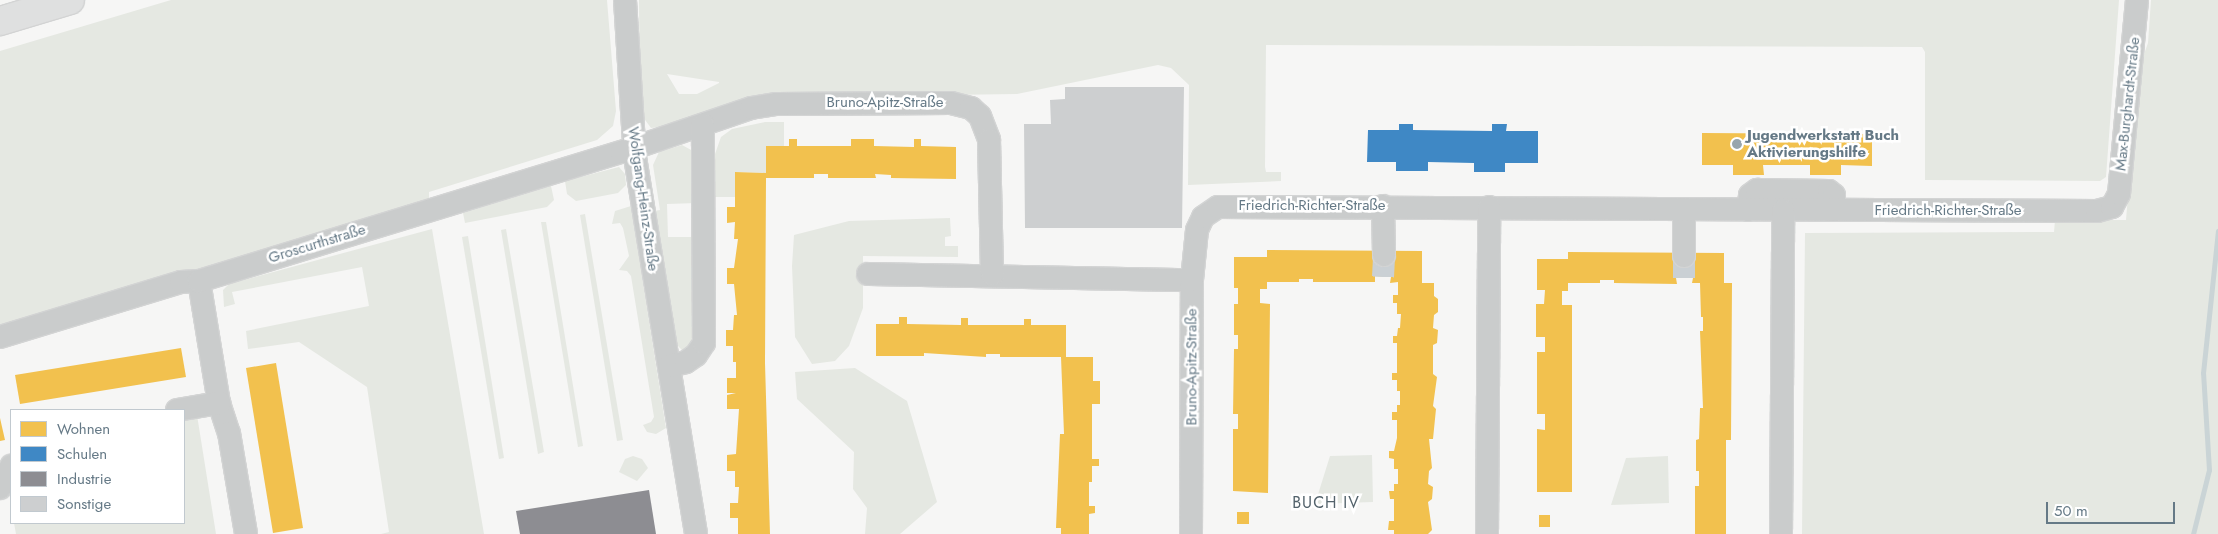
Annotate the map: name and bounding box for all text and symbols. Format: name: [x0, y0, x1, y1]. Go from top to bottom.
street label: Max-Burghardt-Straße: [2112, 36, 2144, 172]
street label: Bruno-Apitz-Straße: [827, 94, 943, 112]
street label: Wolfgang-Heinz-Straße: [624, 126, 662, 272]
place label: Jugendwerkstatt Buch Aktivierungshilfe: [1747, 126, 1899, 161]
marker: Jugendwerkstatt Buch Aktivierungshilfe: [1731, 138, 1743, 150]
street label: Friedrich-Richter-Straße: [1238, 197, 1386, 215]
street label: Friedrich-Richter-Straße: [1874, 202, 2022, 220]
street label: Groscurthstraße: [266, 221, 368, 267]
street label: Bruno-Apitz-Straße: [1183, 309, 1201, 425]
legend: [10, 409, 185, 524]
text: Wohnen: [57, 418, 110, 440]
text: Schulen: [57, 443, 107, 465]
text: Industrie: [57, 468, 111, 490]
scale bar: [2048, 492, 2177, 524]
text: Sonstige: [57, 493, 111, 515]
district label: BUCH IV: [1291, 493, 1361, 513]
text: 50 m: [2054, 500, 2088, 522]

